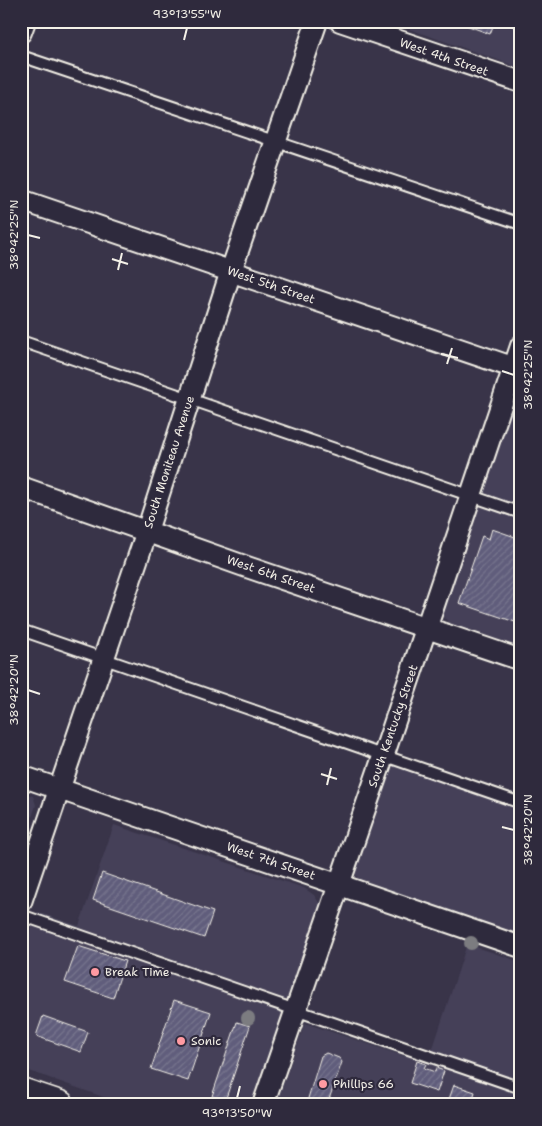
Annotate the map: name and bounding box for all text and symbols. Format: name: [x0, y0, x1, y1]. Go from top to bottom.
text: 93°13'55"W: [153, 6, 221, 22]
street label: West 4th Street: [397, 34, 491, 80]
text: 38°42'25"N: [6, 200, 22, 270]
street label: West 5th Street: [225, 262, 317, 308]
text: 38°42'25"N: [520, 340, 536, 410]
street label: South Moniteau Avenue: [140, 393, 198, 530]
street label: West 6th Street: [225, 551, 317, 597]
text: 38°42'20"N: [6, 654, 22, 726]
street label: South Kentucky Street: [364, 662, 422, 790]
text: 38°42'20"N: [520, 794, 536, 866]
street label: West 7th Street: [224, 838, 318, 884]
place label: Break Time: [105, 964, 170, 980]
marker: Break Time: [89, 966, 101, 978]
place label: Sonic: [191, 1033, 221, 1049]
marker: Sonic: [175, 1035, 187, 1047]
place label: Phillips 66: [333, 1076, 394, 1092]
marker: Phillips 66: [317, 1078, 329, 1090]
text: 93°13'50"W: [202, 1105, 272, 1121]

